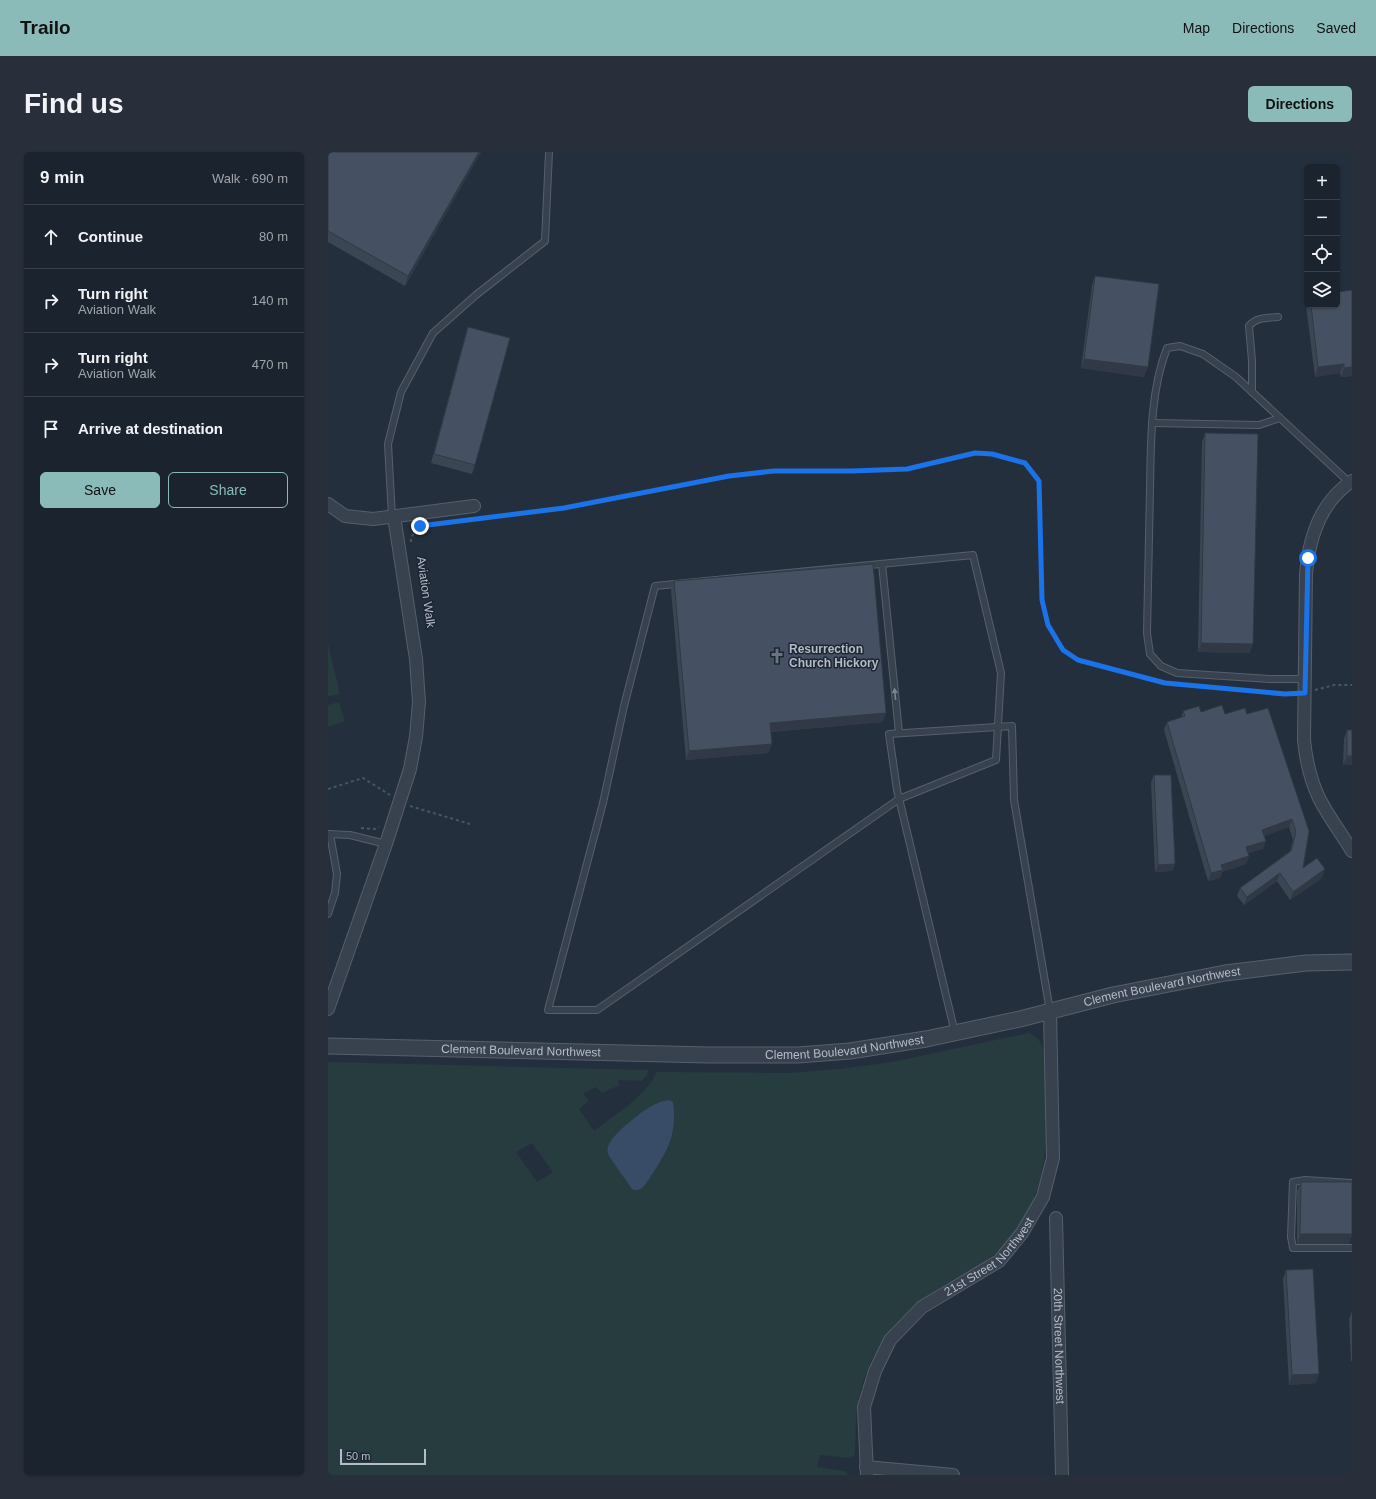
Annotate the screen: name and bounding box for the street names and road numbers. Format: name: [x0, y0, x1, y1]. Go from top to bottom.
street label: Aviation Walk: [414, 555, 438, 630]
street label: Clement Boulevard Northwest: [1082, 964, 1242, 1009]
street label: Clement Boulevard Northwest: [765, 1032, 925, 1062]
street label: Clement Boulevard Northwest: [441, 1042, 602, 1059]
street label: 21st Street Northwest: [942, 1214, 1037, 1299]
street label: 20th Street Northwest: [1051, 1288, 1067, 1405]

